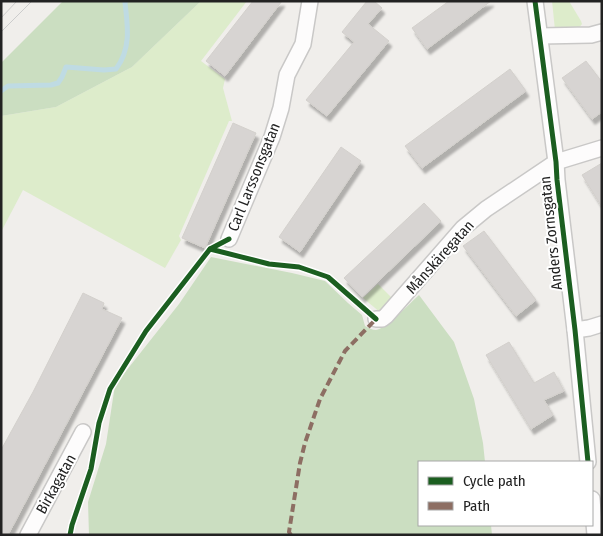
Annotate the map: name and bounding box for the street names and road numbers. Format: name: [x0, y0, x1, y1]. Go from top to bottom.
street label: Carl Larssonsgatan: [224, 120, 284, 234]
street label: Anders Zornsgatan: [536, 175, 566, 291]
street label: Månskäregatan: [402, 216, 478, 298]
street label: Birkagatan: [32, 451, 80, 517]

